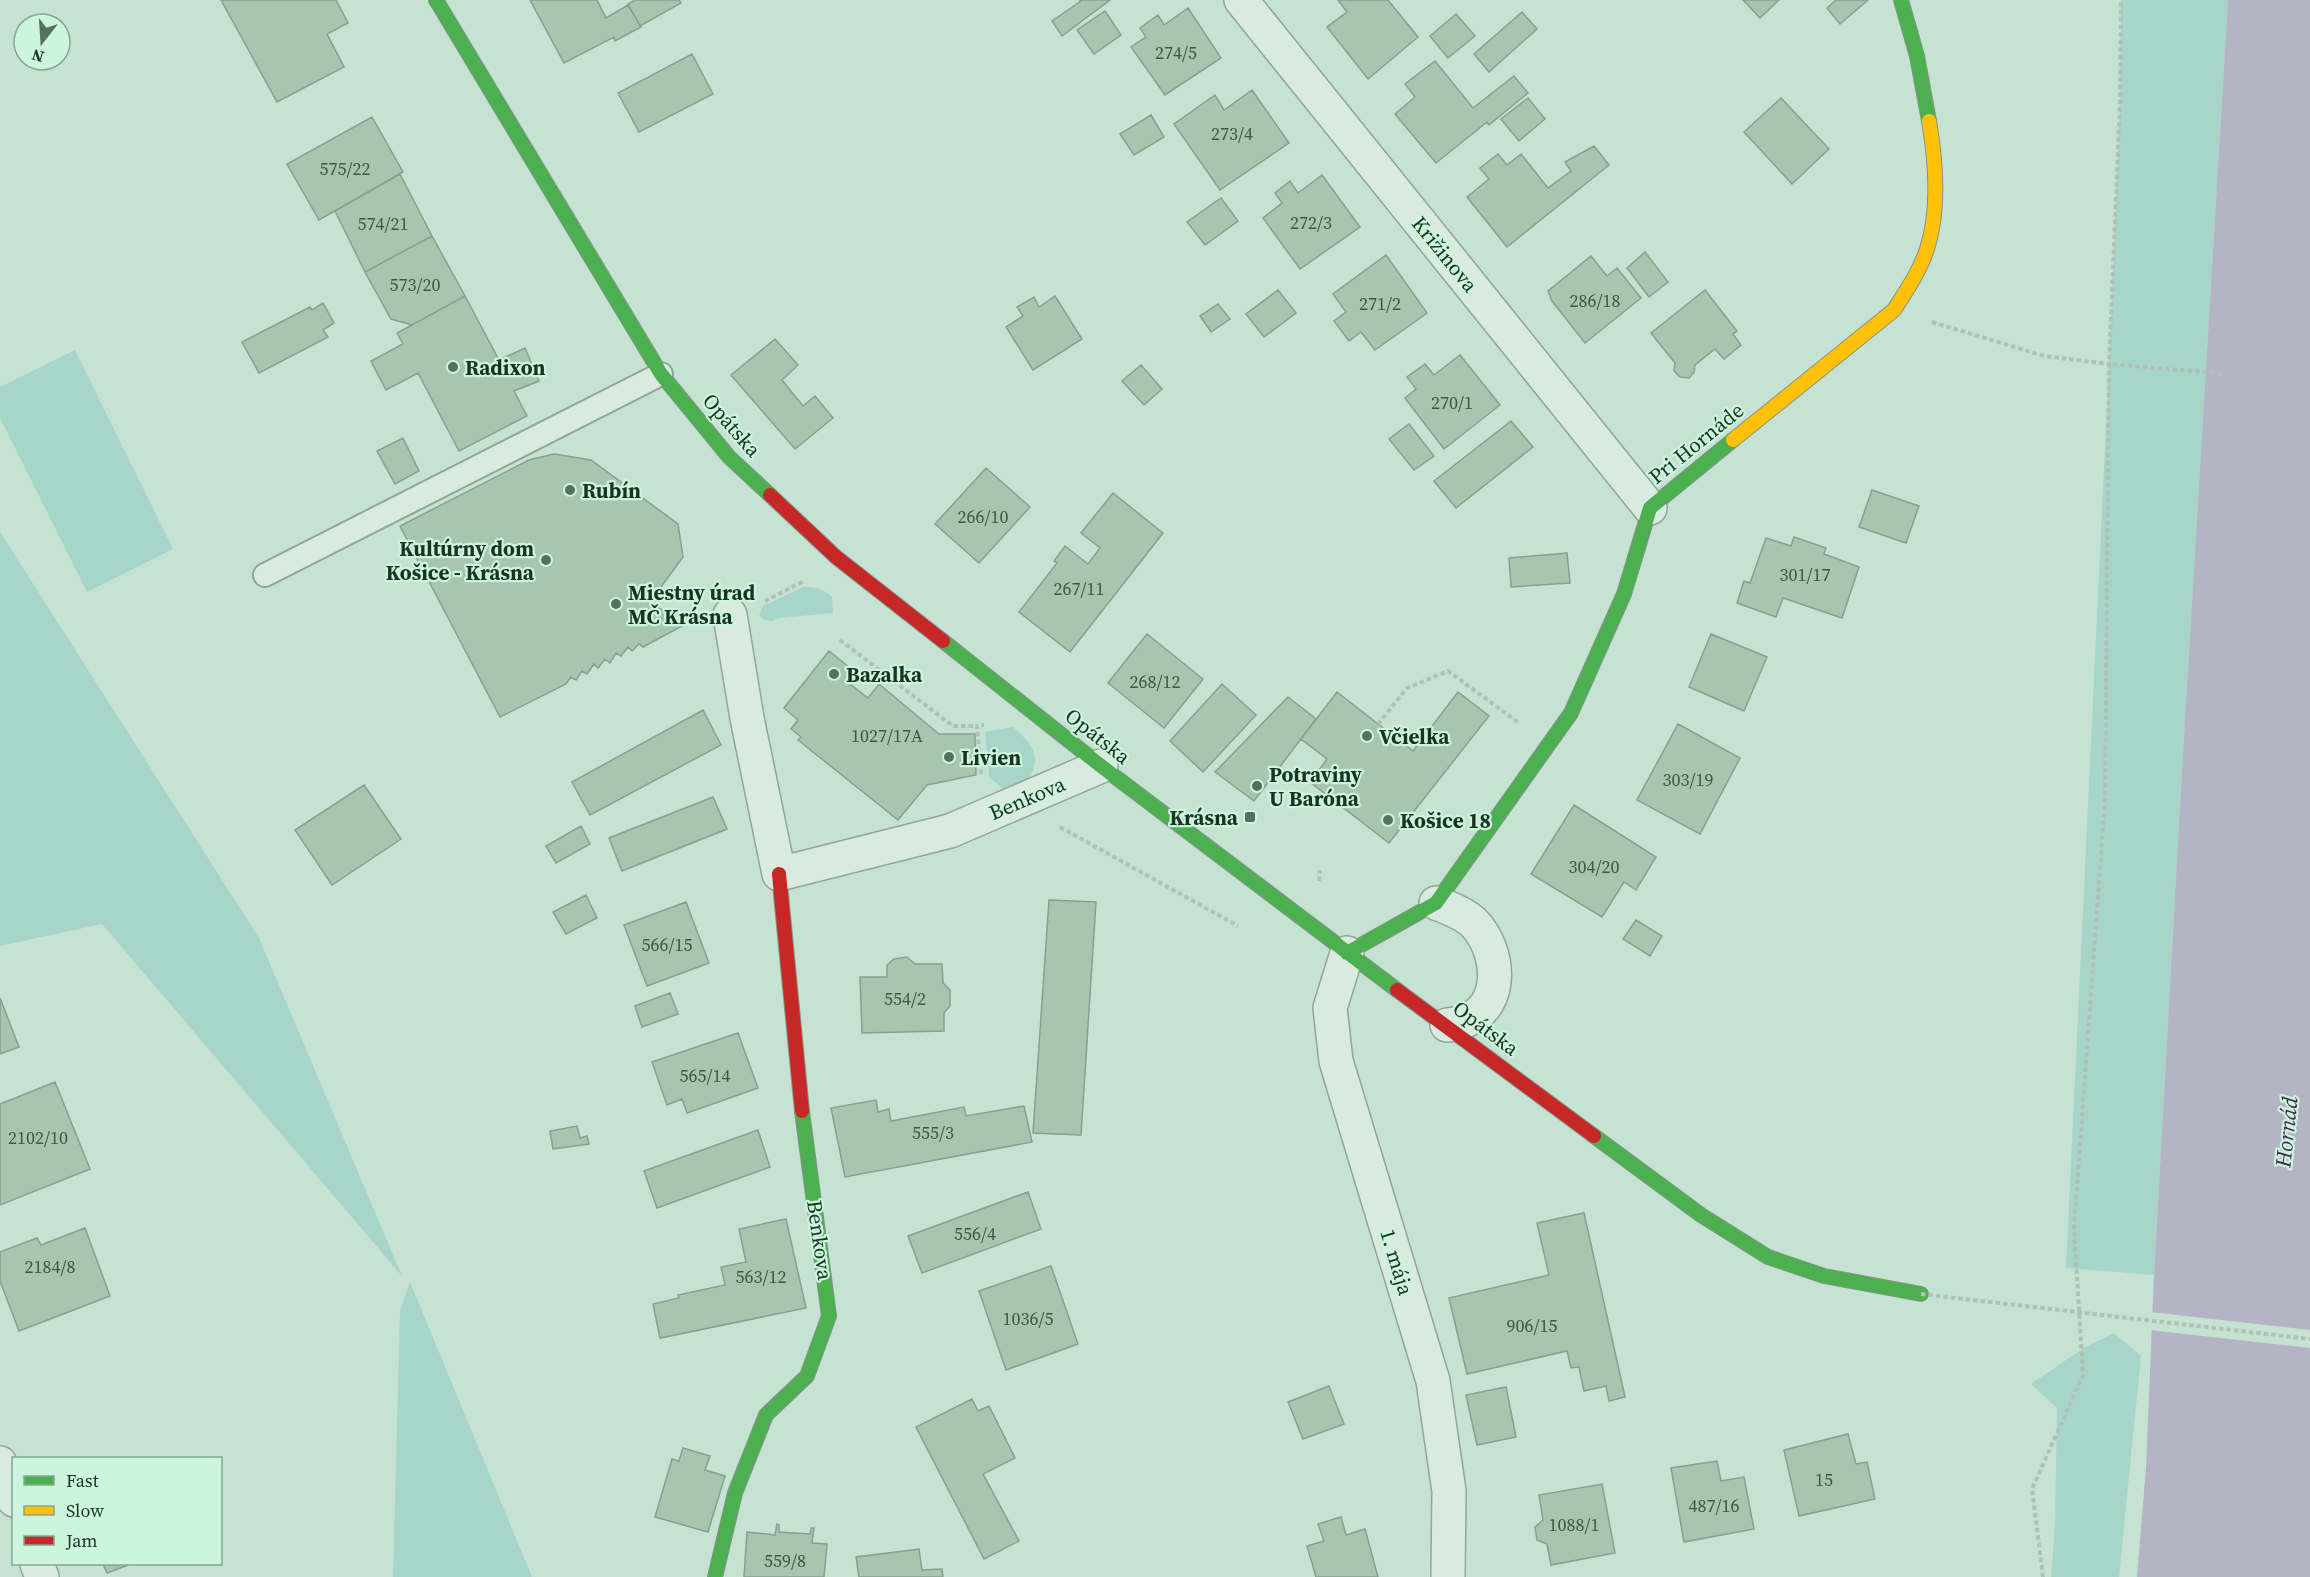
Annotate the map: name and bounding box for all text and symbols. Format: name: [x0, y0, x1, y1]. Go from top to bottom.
north arrow: [12, 12, 72, 72]
house number: 274/5: [1155, 40, 1197, 65]
text: N: [28, 44, 46, 69]
house number: 273/4: [1211, 121, 1253, 146]
house number: 575/22: [320, 156, 370, 181]
house number: 272/3: [1290, 210, 1332, 235]
street label: Križinova: [1405, 210, 1485, 298]
house number: 574/21: [358, 211, 408, 236]
house number: 573/20: [390, 272, 440, 297]
house number: 286/18: [1570, 288, 1620, 313]
house number: 271/2: [1359, 291, 1401, 316]
place label: Radixon: [465, 353, 545, 382]
marker: Radixon: [446, 360, 460, 374]
street label: Opátska: [696, 387, 768, 463]
house number: 270/1: [1431, 390, 1473, 415]
street label: Pri Hornáde: [1642, 396, 1750, 490]
place label: Rubín: [582, 476, 641, 505]
marker: Rubín: [563, 483, 577, 497]
house number: 266/10: [958, 504, 1008, 529]
place label: Kultúrny dom Košice - Krásna: [386, 534, 535, 587]
marker: Kultúrny dom Košice - Krásna: [539, 553, 553, 567]
house number: 301/17: [1780, 562, 1830, 587]
house number: 267/11: [1054, 576, 1104, 601]
place label: Miestny úrad MČ Krásna: [628, 578, 756, 631]
marker: Miestny úrad MČ Krásna: [609, 597, 623, 611]
place label: Bazalka: [846, 660, 923, 689]
marker: Bazalka: [827, 667, 841, 681]
house number: 268/12: [1130, 669, 1180, 694]
street label: Opátska: [1059, 701, 1137, 771]
place label: Včielka: [1379, 722, 1450, 751]
house number: 1027/17A: [851, 723, 923, 748]
marker: Včielka: [1360, 729, 1374, 743]
place label: Livien: [961, 743, 1021, 772]
marker: Livien: [942, 750, 956, 764]
place label: Potraviny U Baróna: [1269, 760, 1363, 813]
house number: 303/19: [1663, 767, 1713, 792]
street label: Benkova: [984, 769, 1070, 827]
marker: Potraviny U Baróna: [1250, 779, 1264, 793]
place label: Krásna: [1169, 803, 1239, 832]
place label: Košice 18: [1400, 806, 1491, 835]
marker: Krásna: [1243, 810, 1257, 824]
marker: Košice 18: [1381, 813, 1395, 827]
house number: 304/20: [1569, 854, 1619, 879]
house number: 566/15: [642, 932, 692, 957]
house number: 554/2: [884, 986, 926, 1011]
street label: Opátska: [1447, 994, 1525, 1063]
house number: 565/14: [680, 1063, 730, 1088]
water label: Hornád: [2267, 1095, 2305, 1170]
house number: 555/3: [912, 1120, 954, 1145]
house number: 2102/10: [8, 1125, 68, 1150]
street label: Benkova: [800, 1198, 840, 1282]
house number: 556/4: [954, 1221, 996, 1246]
street label: 1. mája: [1373, 1225, 1421, 1299]
house number: 2184/8: [25, 1254, 75, 1279]
house number: 563/12: [736, 1264, 786, 1289]
house number: 1036/5: [1003, 1306, 1053, 1331]
house number: 906/15: [1507, 1313, 1557, 1338]
legend: [12, 1457, 222, 1565]
house number: 15: [1815, 1467, 1833, 1492]
text: Fast: [66, 1468, 99, 1493]
house number: 487/16: [1689, 1493, 1739, 1518]
text: Slow: [66, 1498, 104, 1523]
house number: 1088/1: [1549, 1512, 1599, 1537]
text: Jam: [65, 1528, 98, 1553]
house number: 559/8: [764, 1548, 806, 1573]

